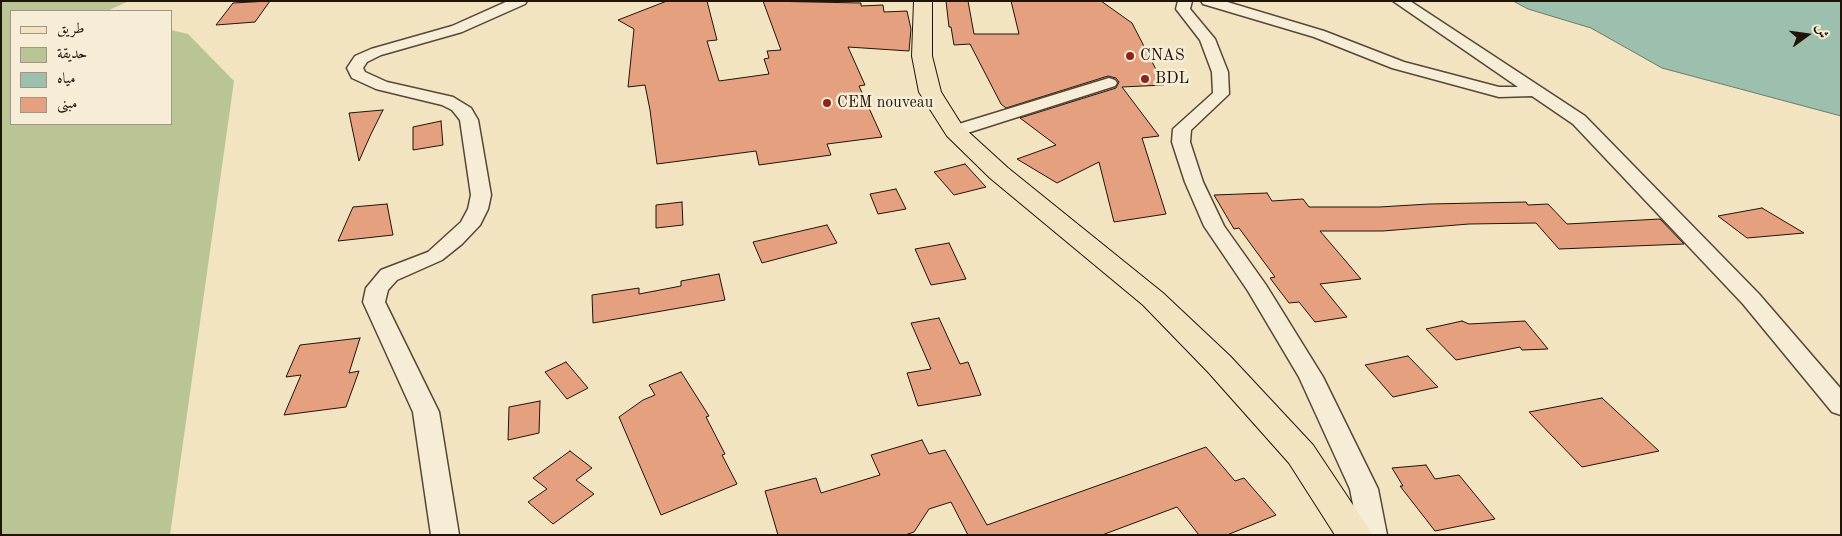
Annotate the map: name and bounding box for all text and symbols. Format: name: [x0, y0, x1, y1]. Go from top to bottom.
legend: [10, 10, 172, 125]
north arrow: [1782, 10, 1832, 60]
text: طريق: [57, 22, 84, 37]
text: ش: [1813, 23, 1830, 40]
place label: CNAS: [1140, 46, 1185, 66]
text: حديقة: [57, 47, 87, 62]
marker: CNAS: [1124, 50, 1136, 62]
place label: BDL: [1155, 69, 1189, 89]
text: مياه: [57, 72, 75, 87]
marker: BDL: [1139, 73, 1151, 85]
place label: CEM nouveau: [837, 93, 933, 113]
text: مبنى: [57, 97, 77, 112]
marker: CEM nouveau: [821, 97, 833, 109]

